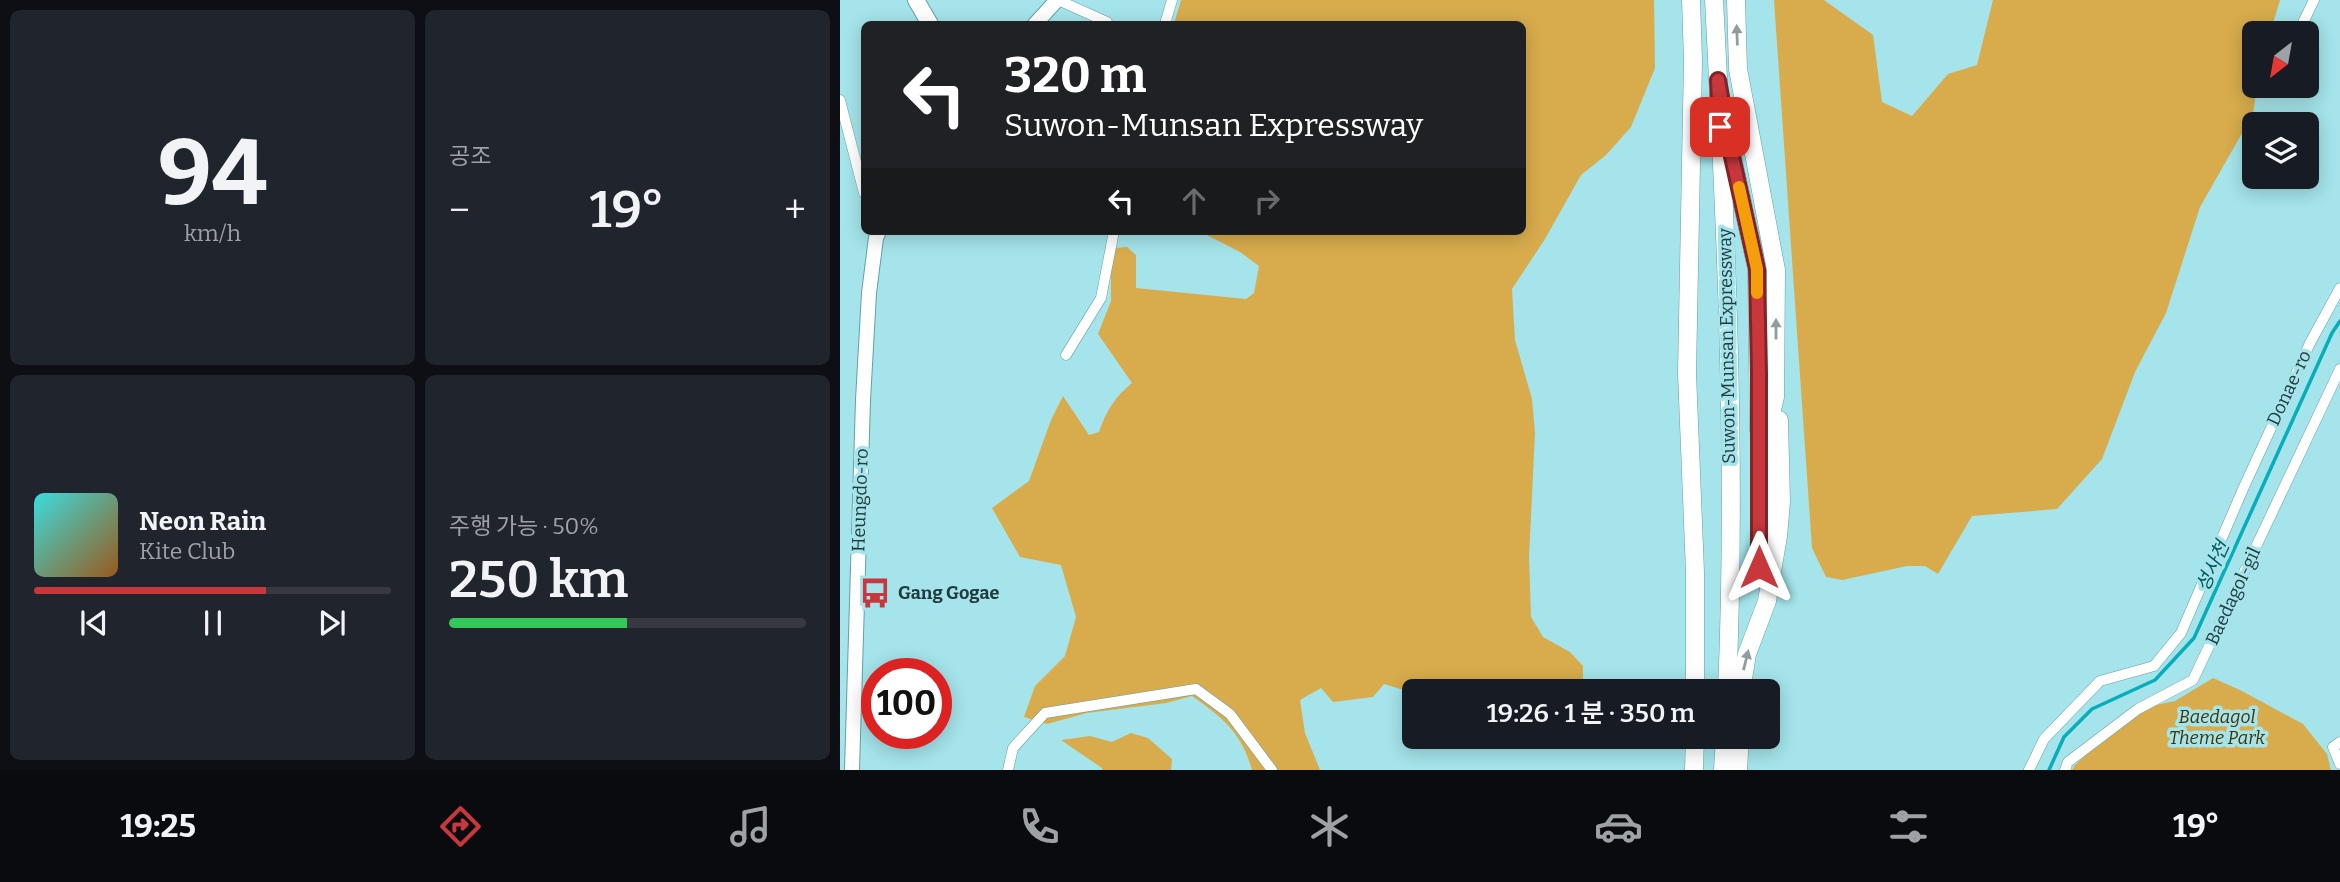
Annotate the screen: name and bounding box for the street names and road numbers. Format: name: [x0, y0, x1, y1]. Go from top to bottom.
street label: Suwon-Munsan Expressway: [1714, 227, 1740, 464]
street label: Donae-ro: [2262, 347, 2316, 429]
street label: Heungdo-ro: [847, 448, 873, 552]
street label: Baedagol-gil: [2201, 544, 2265, 648]

